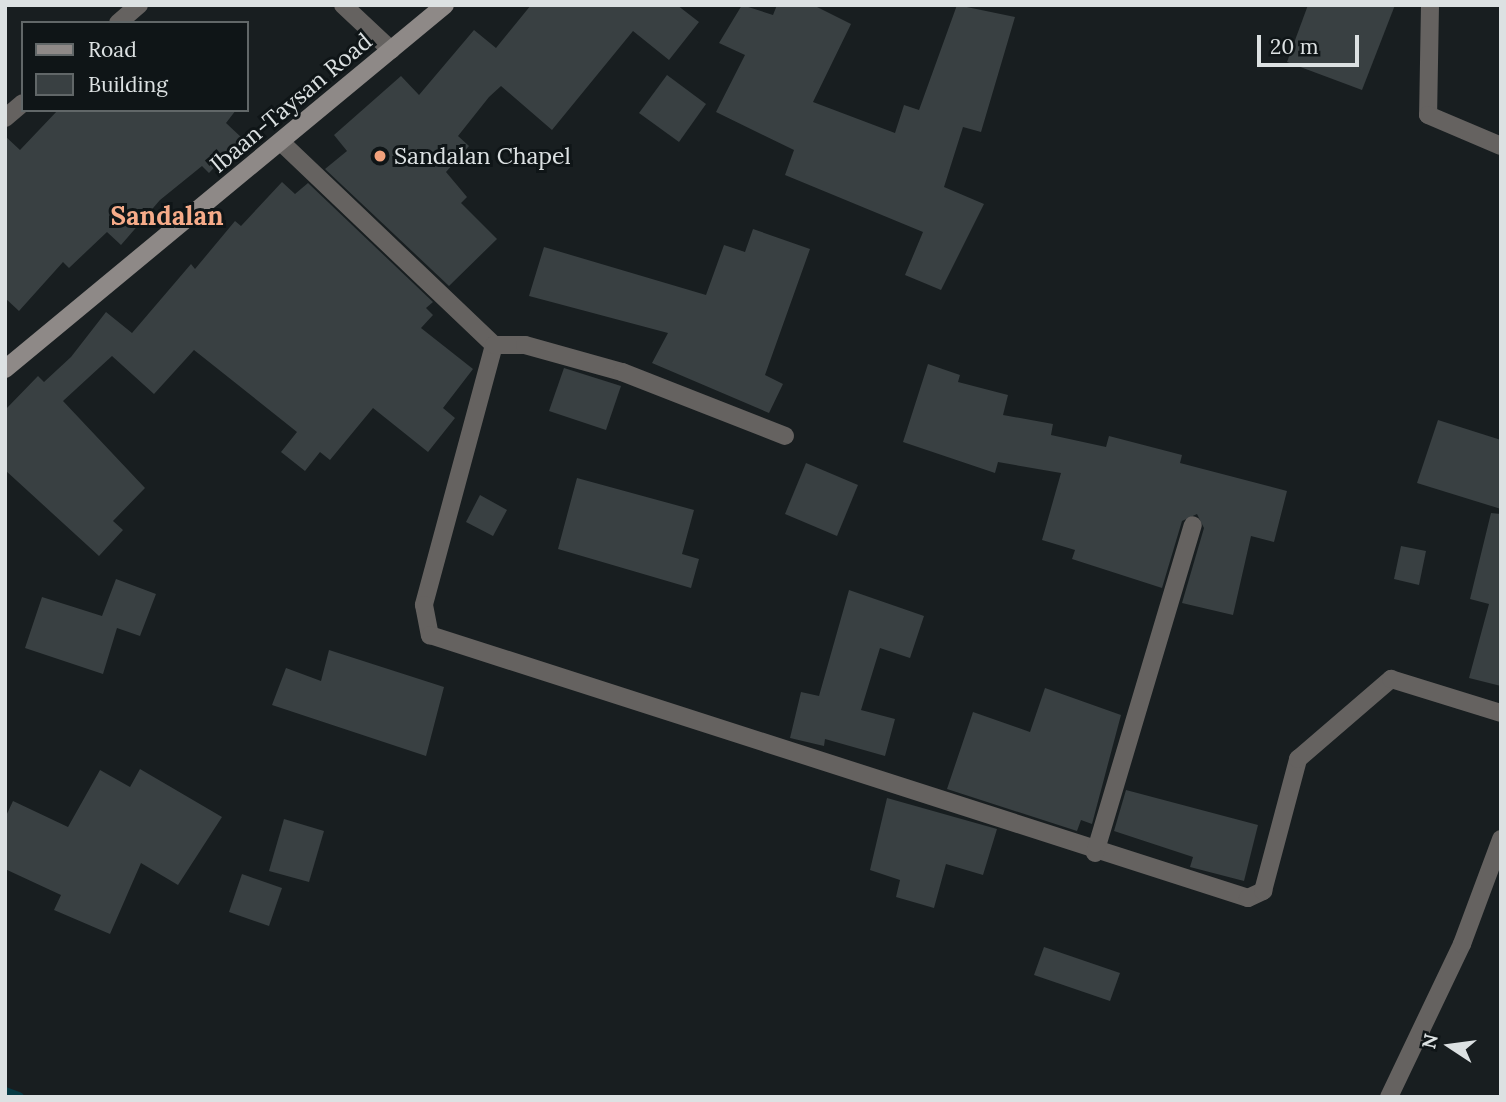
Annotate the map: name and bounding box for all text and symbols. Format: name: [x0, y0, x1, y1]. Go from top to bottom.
legend: [21, 21, 248, 112]
scale bar: [1261, 21, 1362, 65]
street label: Ibaan-Taysan Road: [205, 27, 377, 179]
text: 20 m: [1270, 33, 1319, 60]
text: Road: [88, 36, 137, 63]
text: Building: [88, 71, 168, 98]
place label: Sandalan Chapel: [394, 142, 571, 170]
marker: Sandalan Chapel: [372, 148, 388, 164]
district label: Sandalan: [110, 200, 224, 232]
north arrow: [1415, 1011, 1485, 1081]
text: N: [1416, 1031, 1443, 1051]

